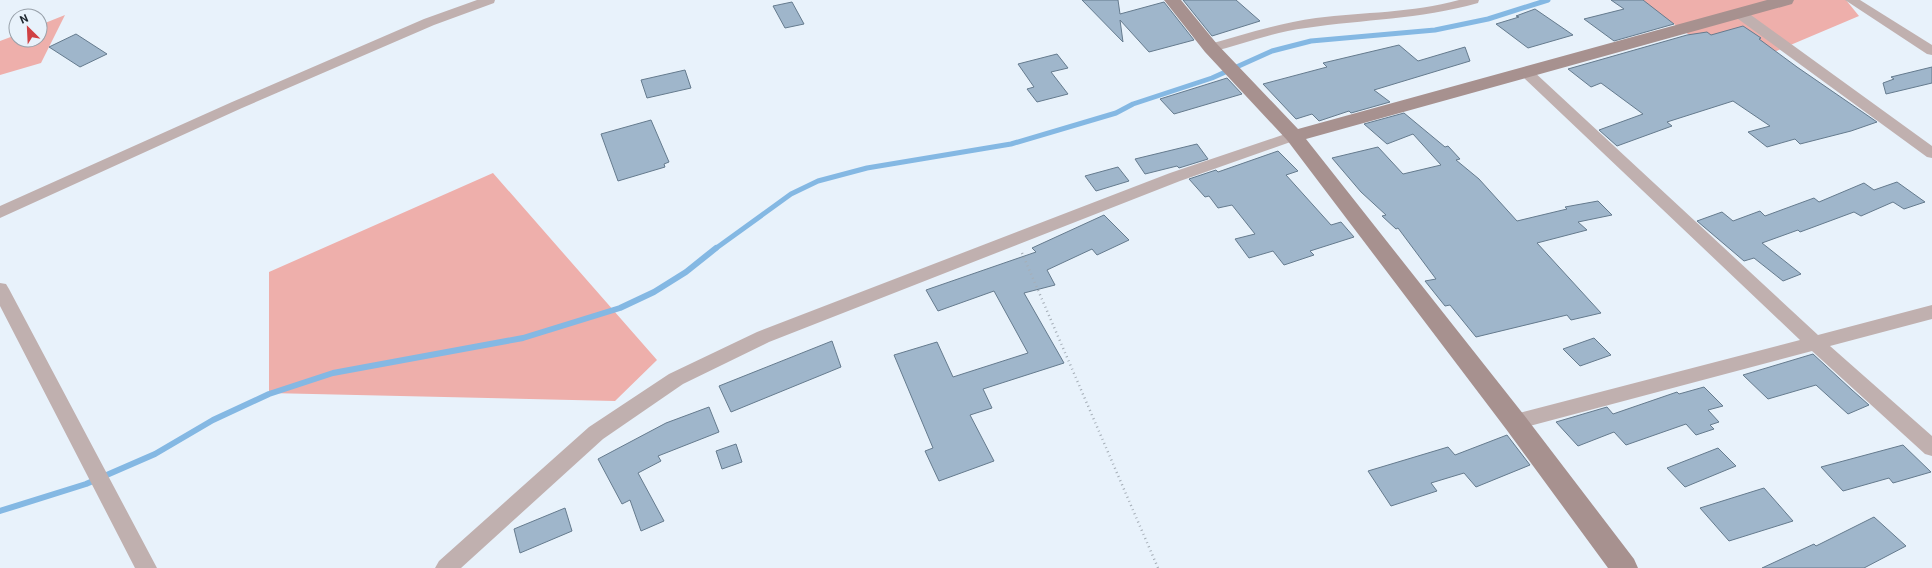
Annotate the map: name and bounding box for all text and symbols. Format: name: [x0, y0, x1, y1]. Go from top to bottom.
north arrow: [8, 8, 48, 48]
text: N: [18, 12, 31, 27]

